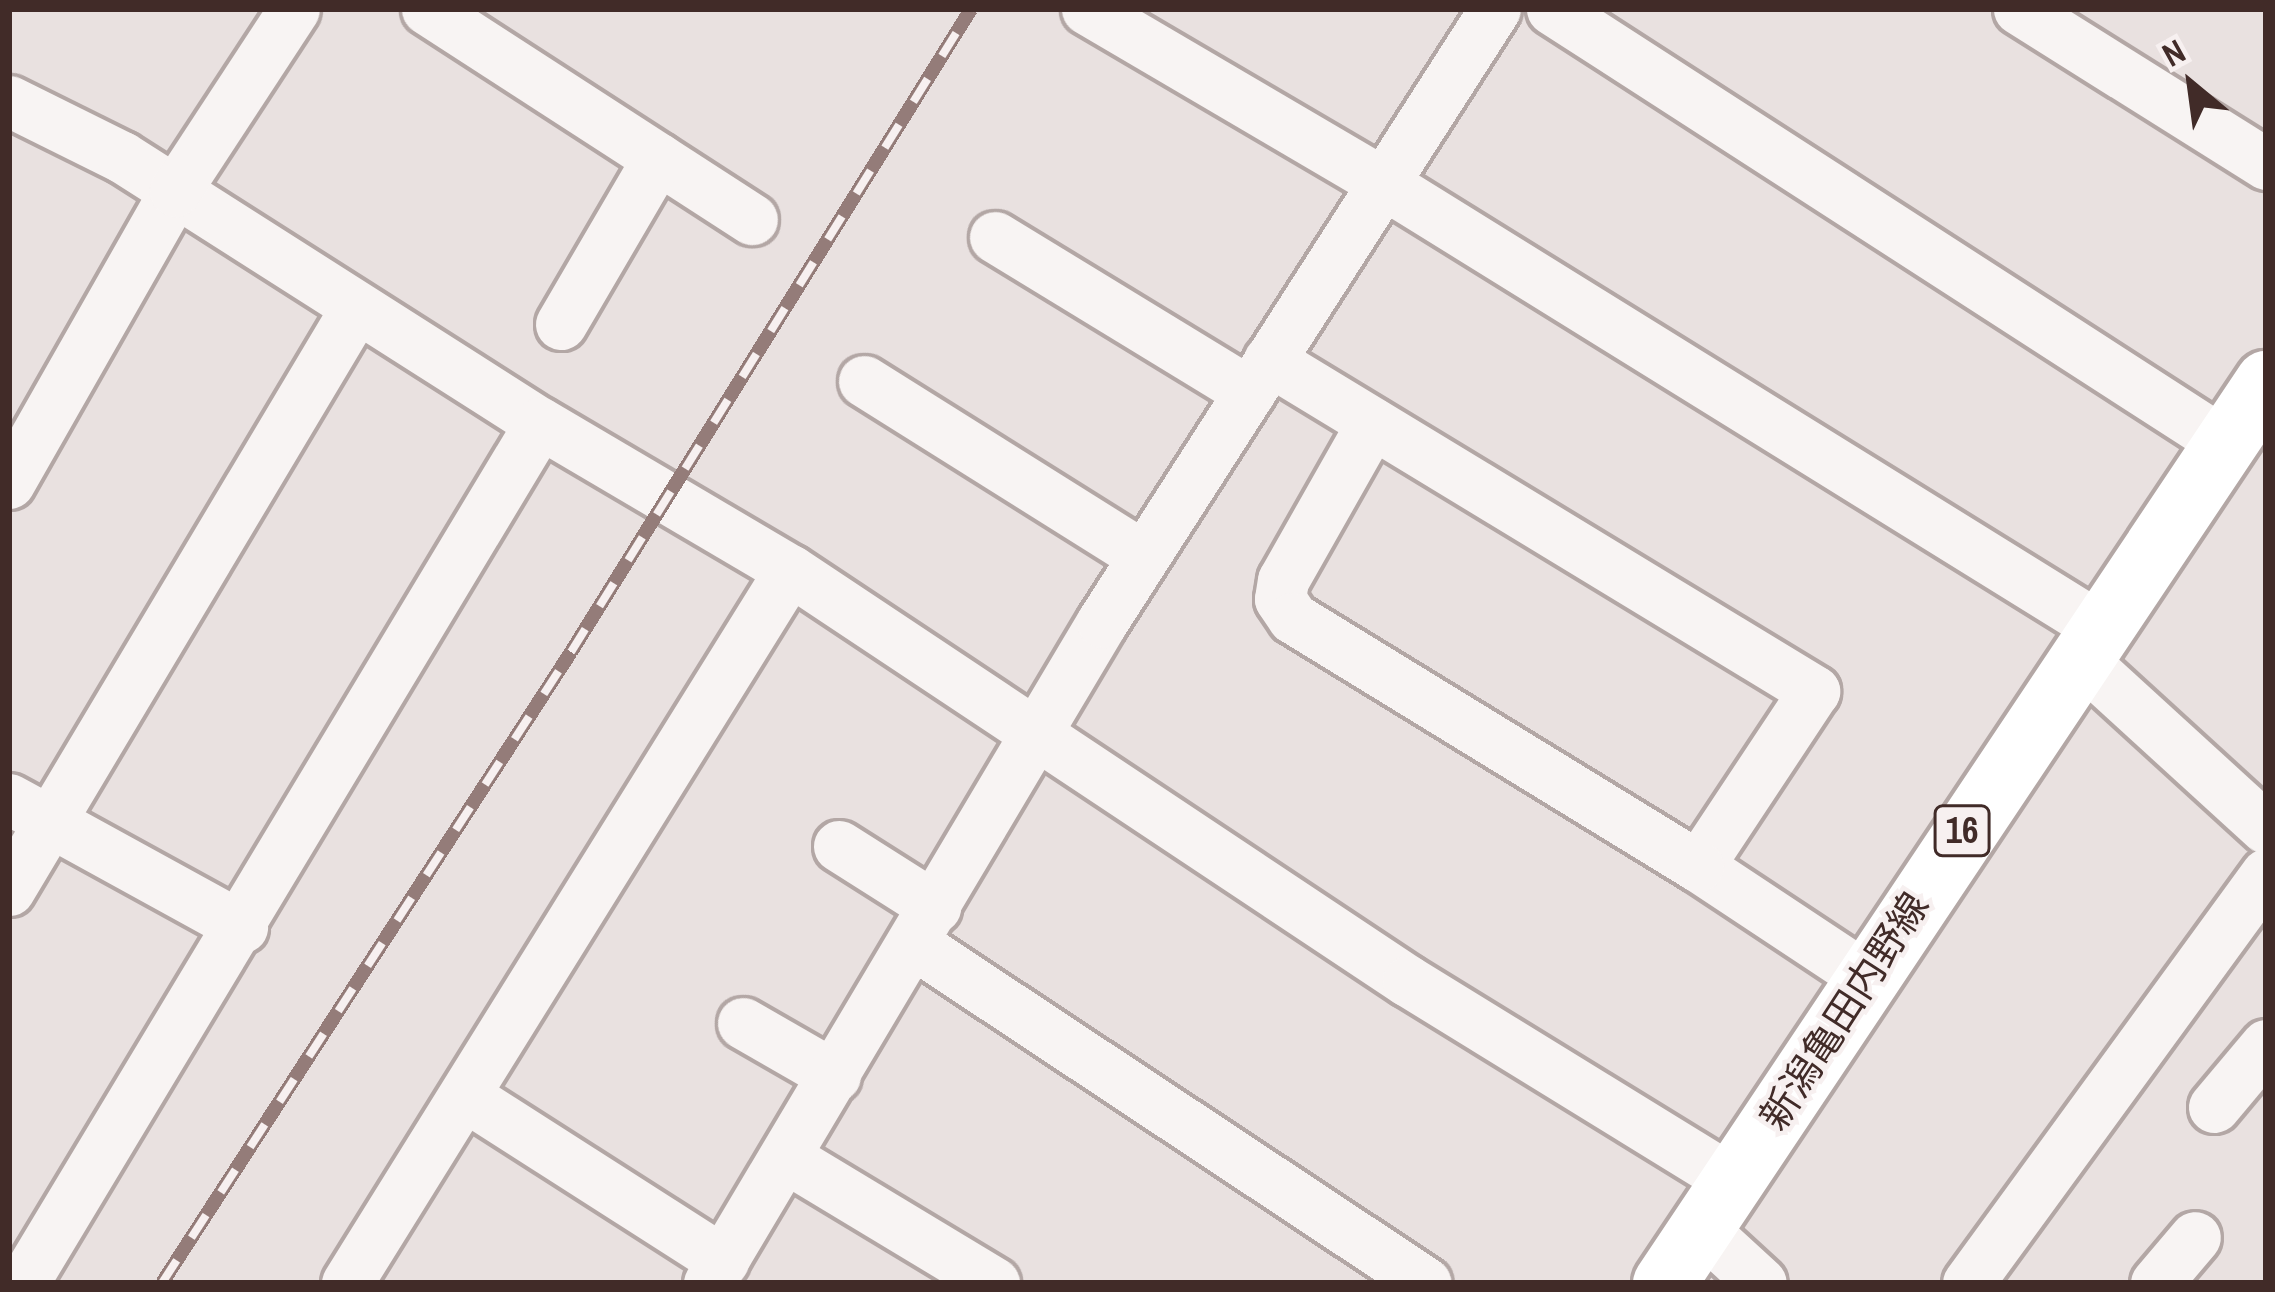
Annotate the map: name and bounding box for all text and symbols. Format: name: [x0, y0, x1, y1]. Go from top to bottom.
north arrow: [2131, 24, 2251, 144]
text: N: [2154, 29, 2193, 76]
road number: 16: [1932, 801, 1992, 861]
street label: 新潟亀田内野線: [1750, 884, 1938, 1138]

